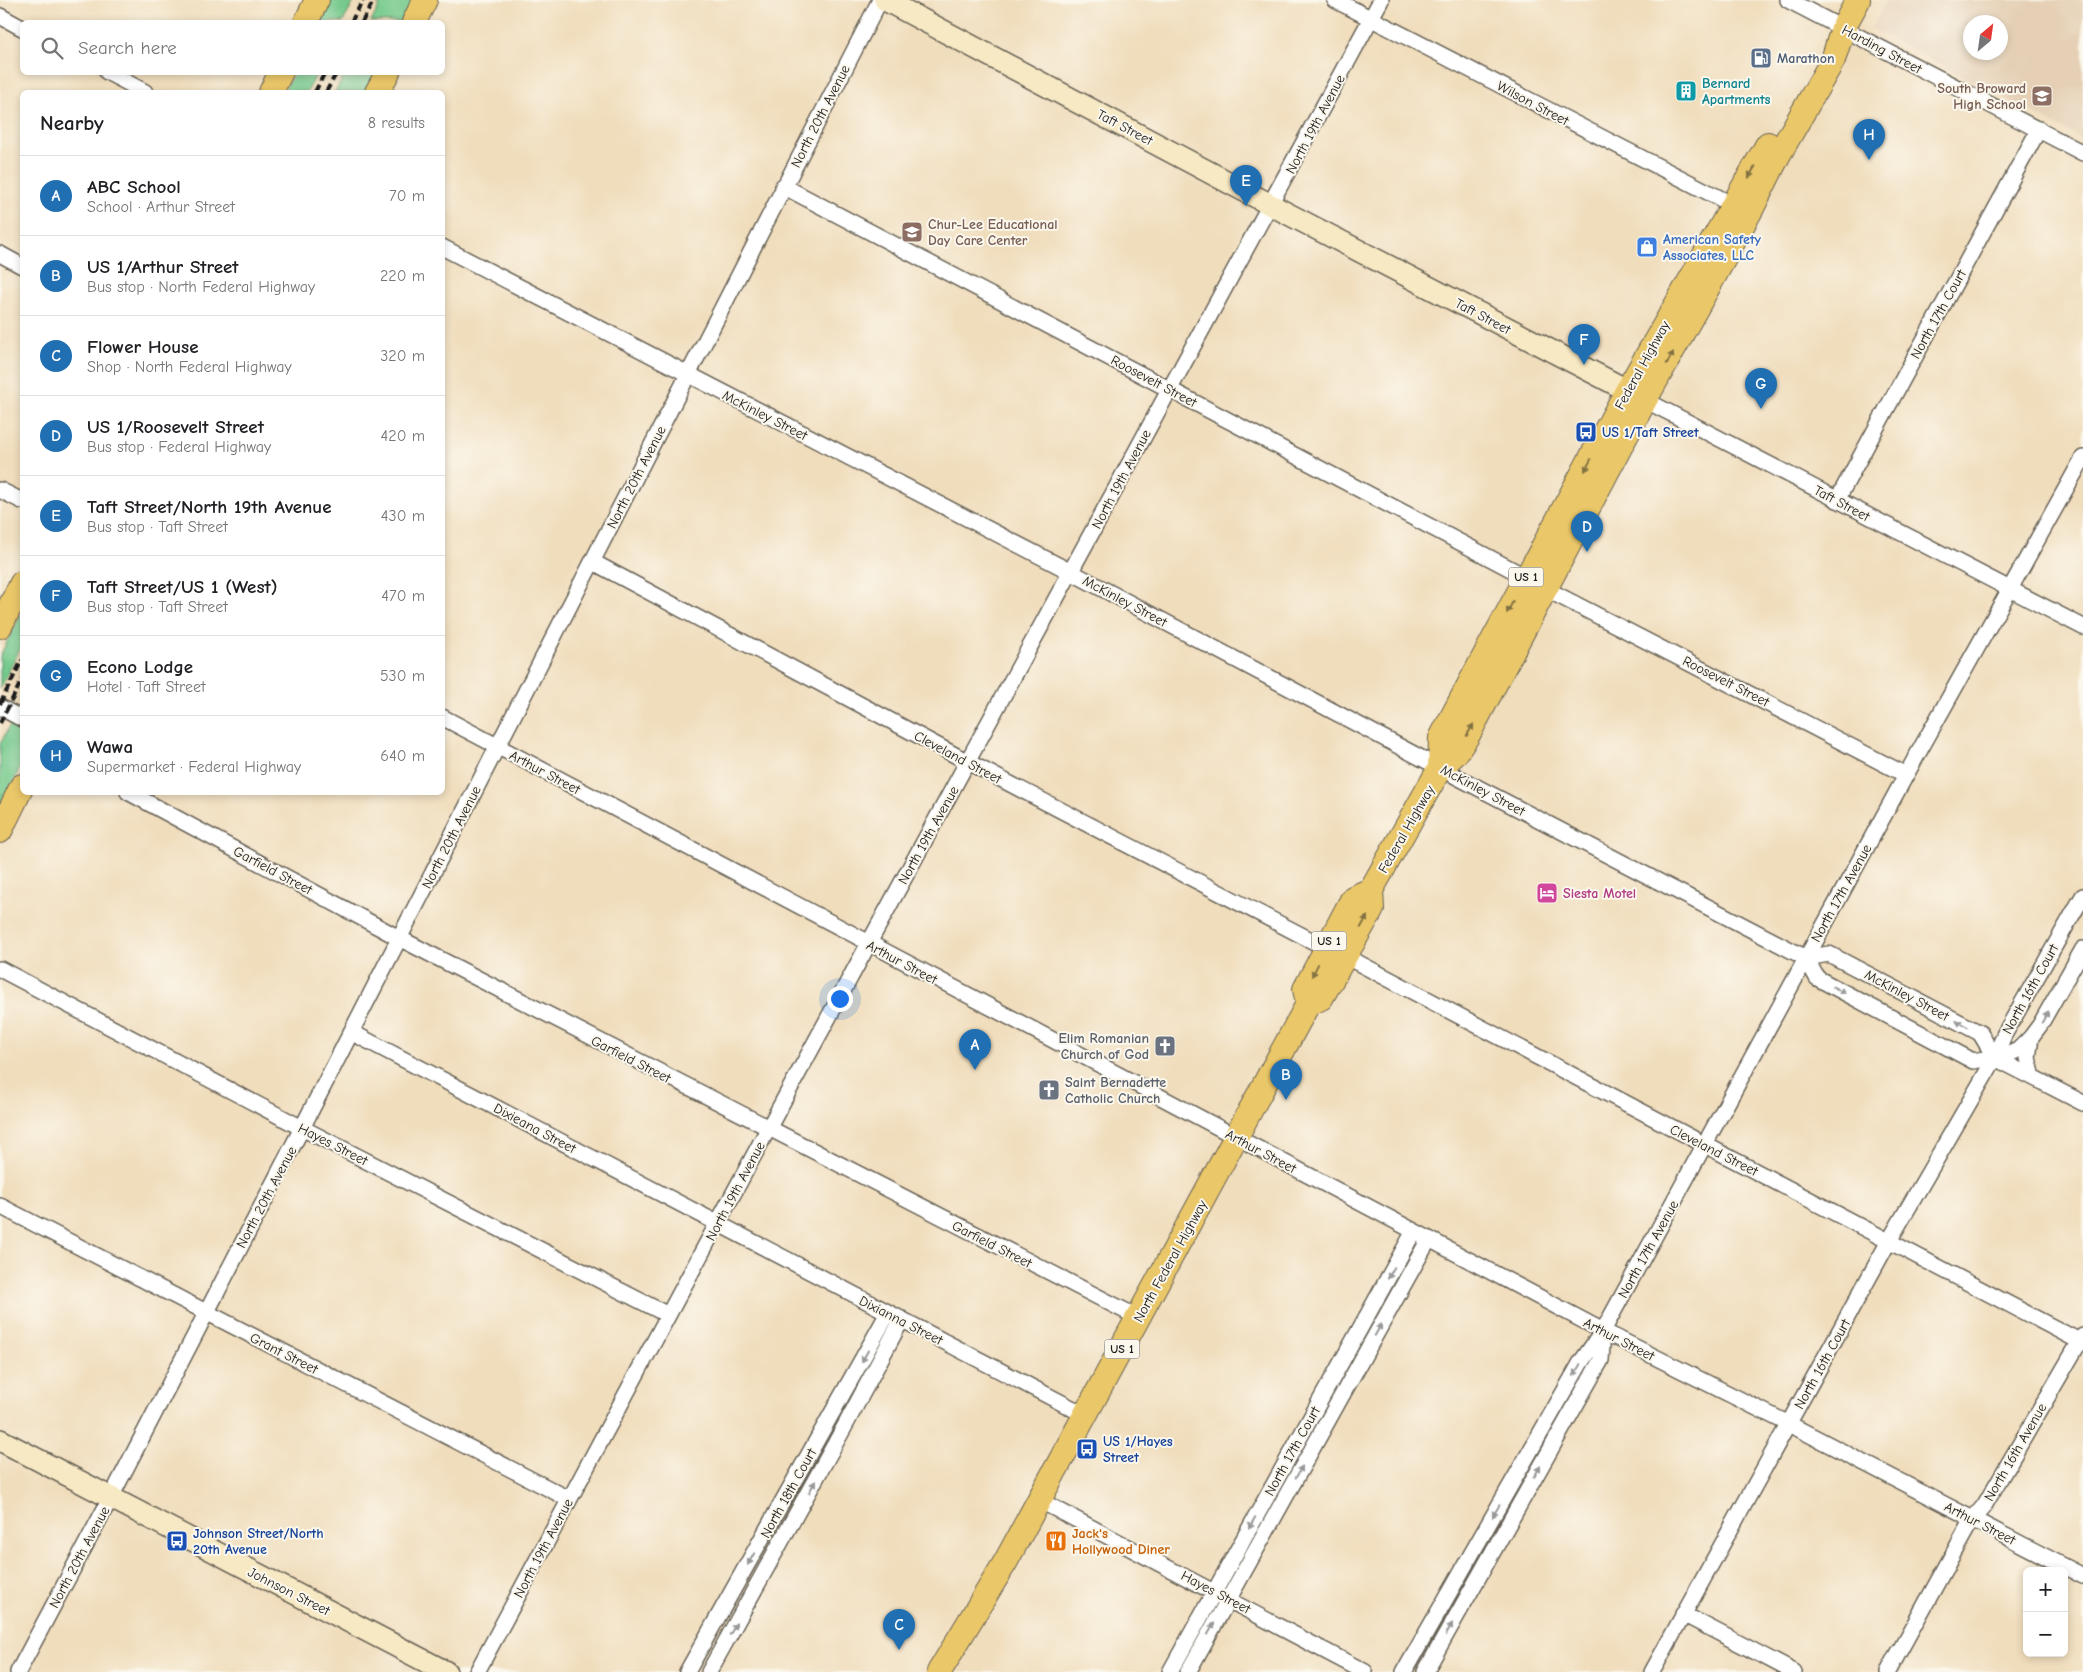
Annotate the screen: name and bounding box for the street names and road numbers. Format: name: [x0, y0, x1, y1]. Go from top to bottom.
street label: Harding Street: [1839, 21, 1925, 78]
street label: North 20th Avenue: [787, 62, 854, 170]
street label: North 19th Avenue: [1282, 72, 1349, 177]
street label: Wilson Street: [1494, 77, 1573, 130]
street label: Taft Street: [1094, 106, 1157, 150]
street label: North 17th Court: [1907, 266, 1970, 362]
street label: Taft Street: [1452, 295, 1515, 339]
street label: Federal Highway: [1611, 317, 1674, 413]
street label: Roosevelt Street: [1108, 352, 1201, 412]
street label: McKinley Street: [719, 387, 811, 445]
street label: North 20th Avenue: [603, 423, 670, 531]
street label: North 19th Avenue: [1088, 427, 1155, 532]
street label: Taft Street: [1811, 482, 1874, 526]
road number: US 1: [1508, 568, 1544, 586]
street label: McKinley Street: [1080, 572, 1171, 631]
street label: Roosevelt Street: [1680, 652, 1773, 711]
street label: Cleveland Street: [911, 727, 1005, 788]
street label: Arthur Street: [506, 747, 584, 799]
street label: McKinley Street: [1438, 761, 1529, 820]
street label: Federal Highway: [1374, 782, 1439, 876]
street label: North 20th Avenue: [418, 783, 485, 891]
street label: North 19th Avenue: [894, 783, 963, 888]
street label: North 17th Avenue: [1807, 841, 1875, 945]
street label: Garfield Street: [230, 842, 316, 899]
road number: US 1: [1312, 931, 1346, 950]
street label: Arthur Street: [863, 937, 941, 989]
street label: North 16th Court: [1999, 940, 2063, 1037]
street label: McKinley Street: [1862, 966, 1953, 1025]
street label: Garfield Street: [588, 1032, 674, 1087]
street label: Dixieana Street: [491, 1100, 580, 1158]
street label: Hayes Street: [295, 1120, 371, 1170]
street label: Cleveland Street: [1667, 1121, 1761, 1180]
street label: Arthur Street: [1222, 1126, 1300, 1178]
street label: North 19th Avenue: [702, 1139, 769, 1244]
street label: North 20th Avenue: [232, 1143, 300, 1251]
street label: North Federal Highway: [1130, 1196, 1211, 1325]
street label: North 17th Avenue: [1614, 1197, 1682, 1301]
street label: Garfield Street: [949, 1217, 1035, 1272]
street label: Dixianna Street: [856, 1292, 946, 1349]
street label: Arthur Street: [1580, 1314, 1658, 1365]
street label: North 16th Court: [1791, 1315, 1855, 1412]
street label: Grant Street: [247, 1329, 321, 1378]
road number: US 1: [1104, 1340, 1140, 1358]
street label: North 16th Avenue: [1980, 1400, 2050, 1504]
street label: North 17th Court: [1261, 1403, 1324, 1499]
street label: North 18th Court: [757, 1445, 821, 1541]
street label: North 19th Avenue: [510, 1496, 577, 1601]
street label: Arthur Street: [1941, 1498, 2019, 1549]
street label: North 20th Avenue: [45, 1503, 113, 1611]
street label: Johnson Street: [245, 1564, 333, 1620]
street label: Hayes Street: [1178, 1567, 1254, 1618]

